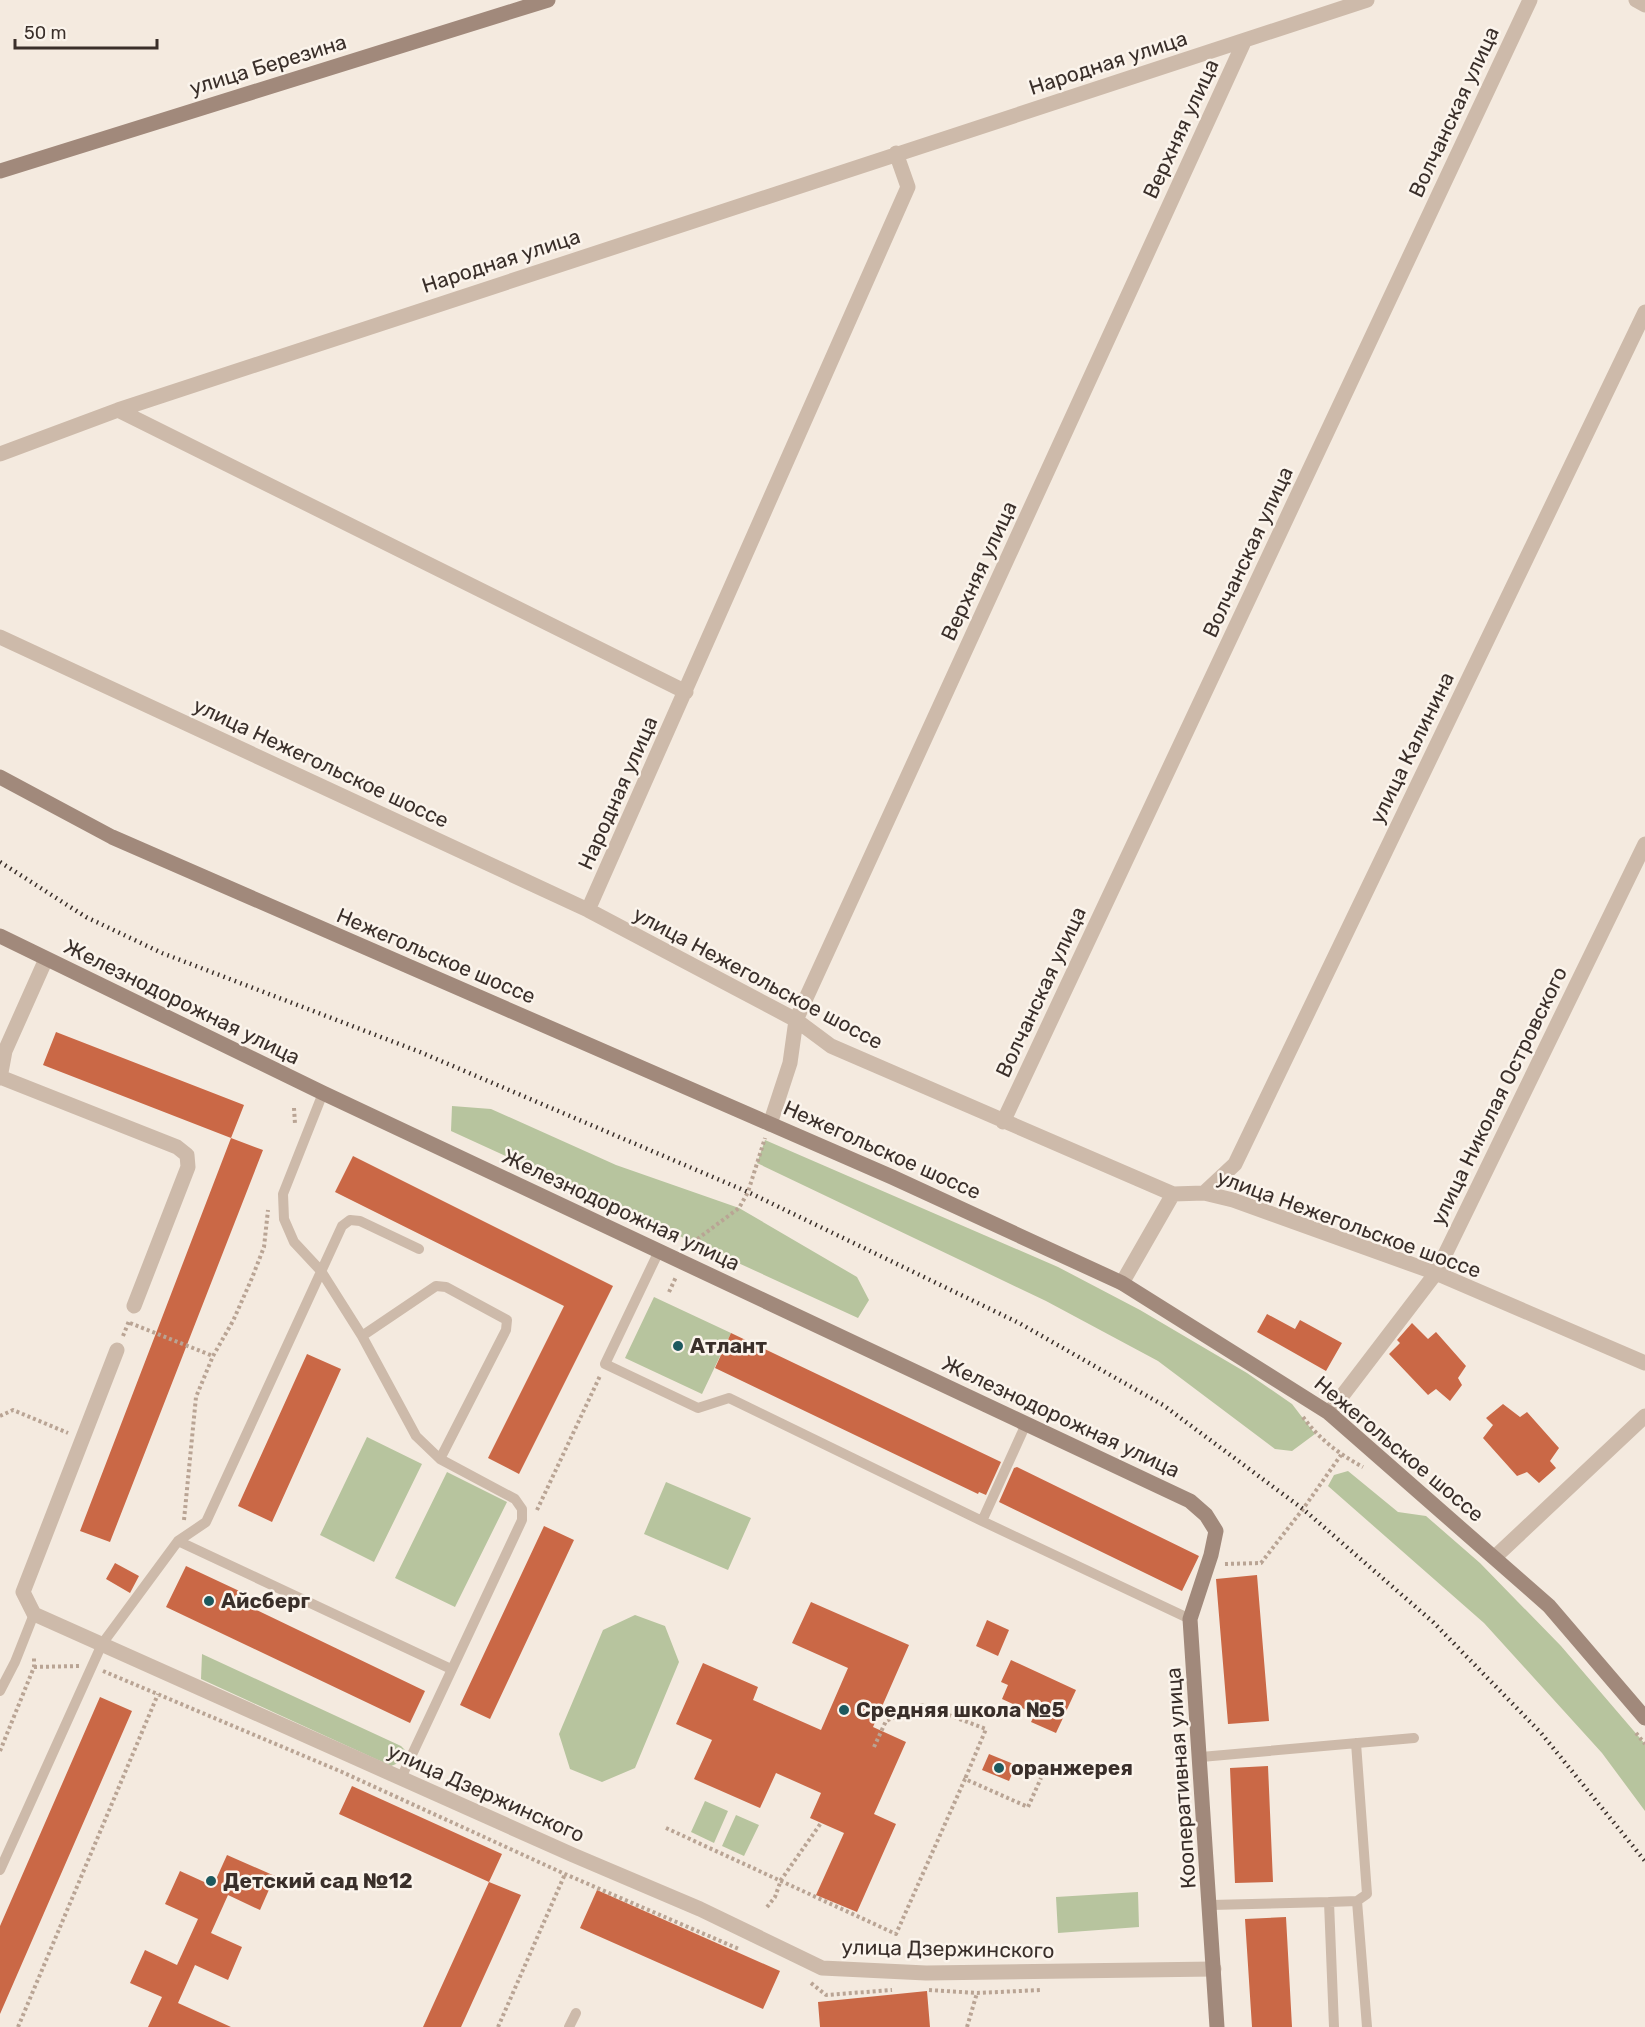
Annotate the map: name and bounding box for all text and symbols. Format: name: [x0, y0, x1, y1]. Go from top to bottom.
scale bar: [15, 12, 158, 50]
text: 50 m: [24, 22, 67, 44]
street label: Волчанская улица: [1403, 22, 1504, 201]
street label: Народная улица: [1025, 25, 1190, 100]
street label: улица Березина: [186, 29, 349, 100]
street label: Верхняя улица: [1137, 55, 1224, 202]
street label: Народная улица: [418, 223, 583, 298]
street label: Волчанская улица: [1197, 462, 1298, 641]
street label: Верхняя улица: [935, 497, 1022, 644]
street label: улица Калинина: [1364, 668, 1459, 828]
street label: улица Нежегольское шоссе: [189, 692, 453, 833]
street label: Народная улица: [573, 712, 663, 873]
street label: улица Нежегольское шоссе: [629, 901, 887, 1054]
street label: Нежегольское шоссе: [333, 902, 539, 1009]
street label: Волчанская улица: [990, 902, 1091, 1081]
street label: Железнодорожная улица: [60, 933, 304, 1070]
street label: улица Николая Островского: [1425, 962, 1572, 1229]
street label: Нежегольское шоссе: [780, 1095, 985, 1204]
street label: Железнодорожная улица: [498, 1143, 744, 1276]
street label: улица Нежегольское шоссе: [1214, 1164, 1485, 1283]
place label: Атлант: [690, 1333, 767, 1358]
marker: Атлант: [671, 1339, 685, 1353]
street label: Железнодорожная улица: [938, 1350, 1184, 1483]
street label: Нежегольское шоссе: [1310, 1370, 1489, 1527]
place label: Айсберг: [221, 1588, 310, 1613]
marker: Айсберг: [202, 1594, 216, 1608]
street label: Кооперативная улица: [1160, 1666, 1201, 1890]
place label: Средняя школа №5: [856, 1697, 1065, 1722]
marker: Средняя школа №5: [837, 1703, 851, 1717]
street label: улица Дзержинского: [384, 1738, 589, 1847]
place label: оранжерея: [1011, 1755, 1133, 1780]
marker: оранжерея: [992, 1761, 1006, 1775]
place label: Детский сад №12: [223, 1868, 413, 1893]
marker: Детский сад №12: [204, 1874, 218, 1888]
street label: улица Дзержинского: [841, 1934, 1055, 1963]

